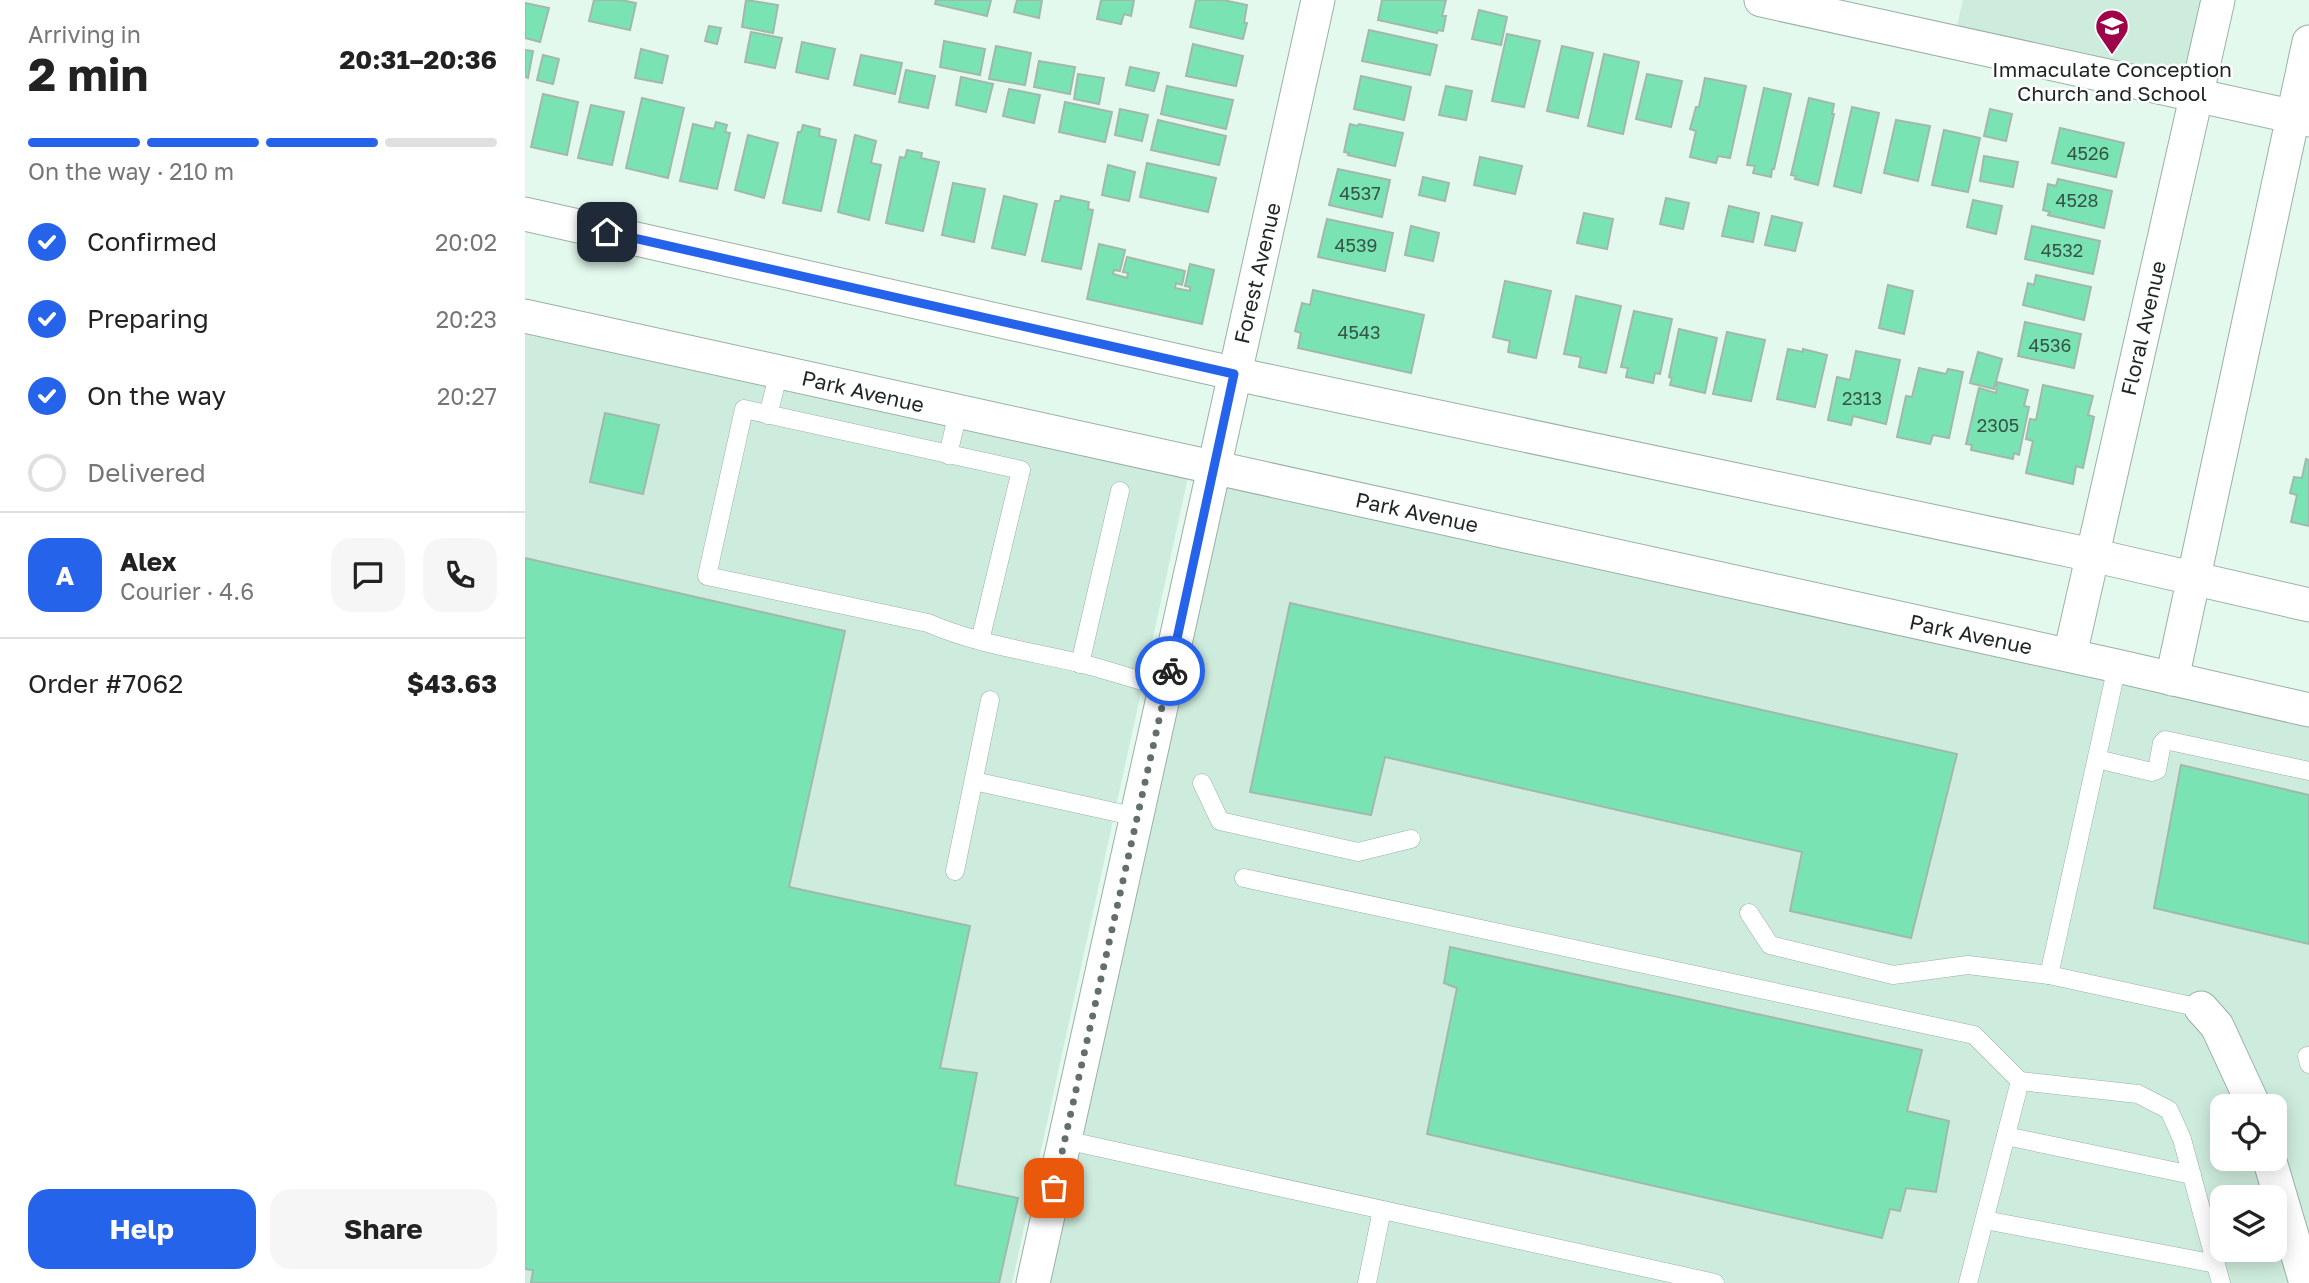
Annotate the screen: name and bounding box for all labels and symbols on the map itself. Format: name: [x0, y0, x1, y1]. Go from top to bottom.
school or university icon: Immaculate Conception Church and School: [2093, 7, 2131, 56]
place label: Immaculate Conception Church and School: [1992, 56, 2232, 106]
house number: 4526: [2067, 142, 2109, 164]
house number: 4537: [1339, 182, 1381, 204]
house number: 4528: [2056, 189, 2098, 211]
street label: Forest Avenue: [1228, 200, 1286, 346]
pin: [577, 202, 637, 262]
house number: 4539: [1335, 234, 1377, 256]
house number: 4532: [2041, 239, 2083, 261]
street label: Floral Avenue: [2115, 258, 2171, 398]
house number: 4543: [1338, 321, 1380, 343]
house number: 4536: [2029, 334, 2071, 356]
street label: Park Avenue: [799, 364, 927, 418]
house number: 2313: [1842, 387, 1882, 409]
house number: 2305: [1977, 414, 2019, 436]
street label: Park Avenue: [1353, 486, 1481, 538]
street label: Park Avenue: [1907, 608, 2035, 660]
courier: [1135, 636, 1205, 706]
pin: [1024, 1158, 1084, 1218]

